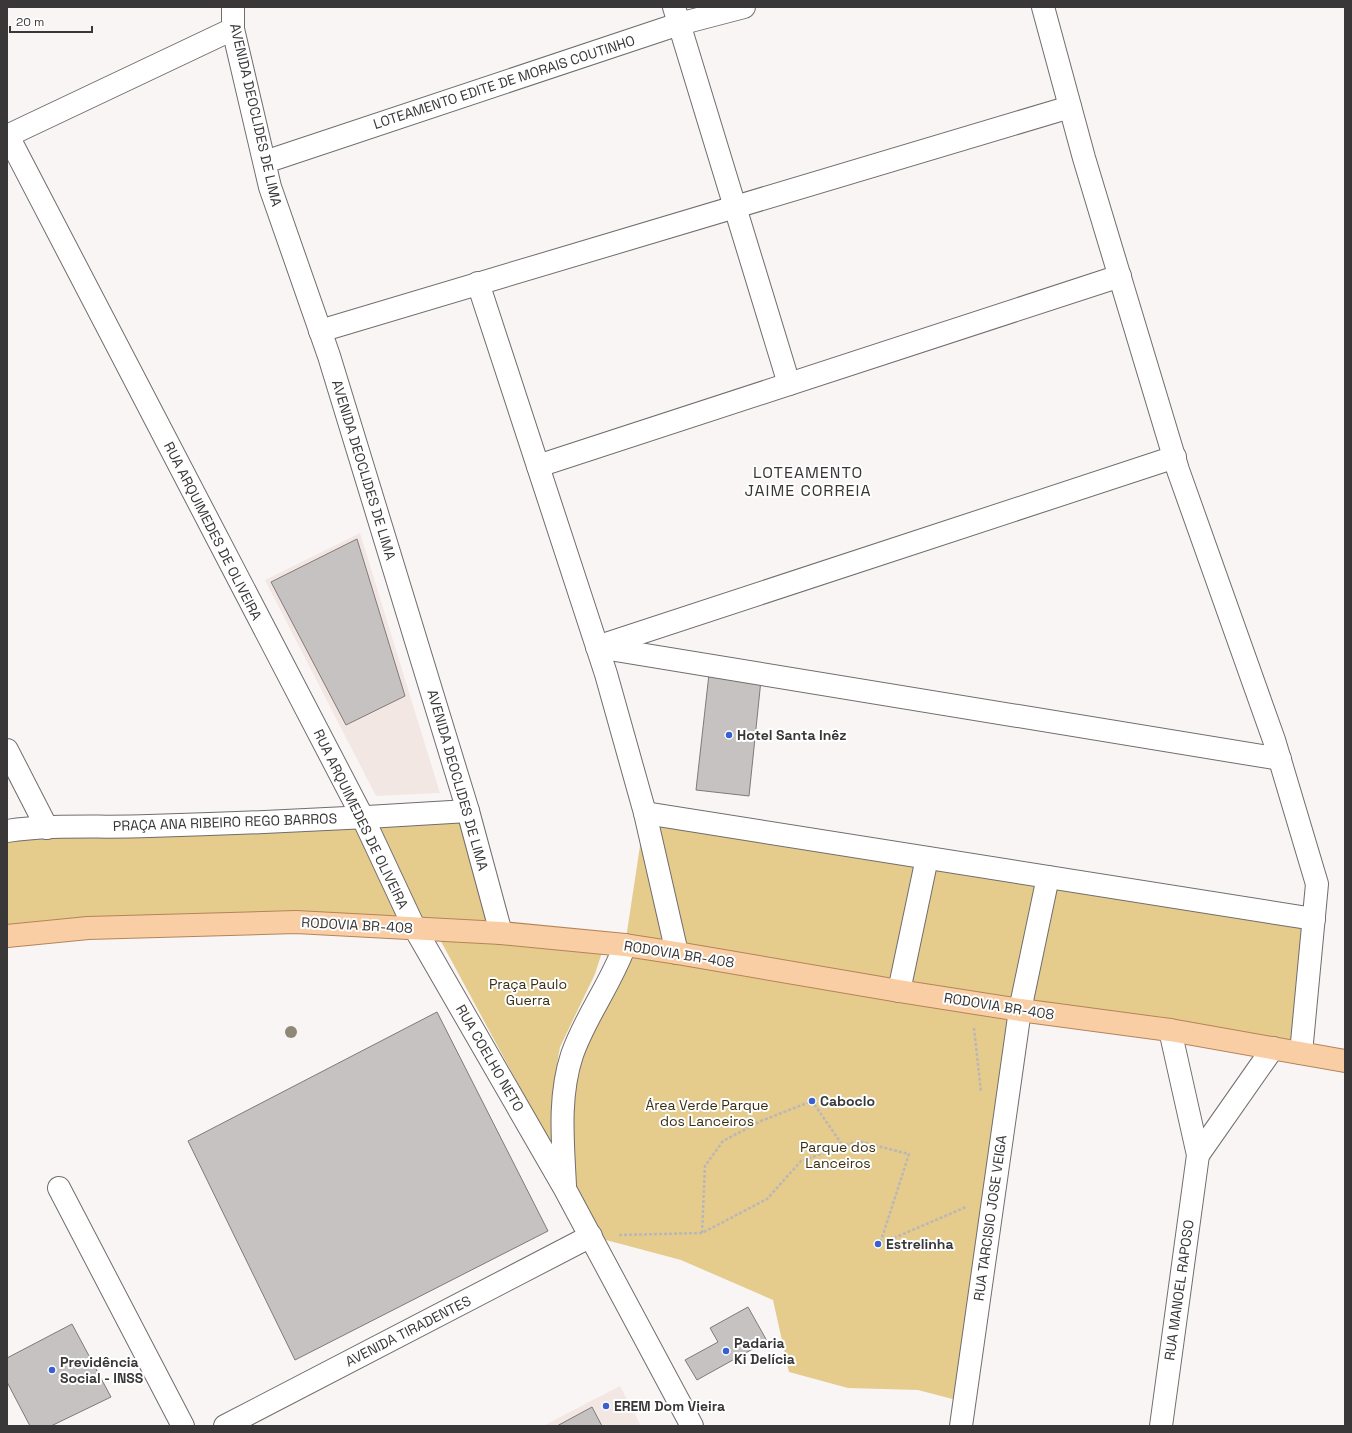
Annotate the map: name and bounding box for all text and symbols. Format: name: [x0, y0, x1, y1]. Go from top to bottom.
scale bar: [10, 8, 92, 34]
text: 20 m: [16, 14, 44, 30]
street label: AVENIDA DEOCLIDES DE LIMA: [226, 22, 286, 208]
street label: LOTEAMENTO EDITE DE MORAIS COUTINHO: [371, 31, 637, 133]
street label: AVENIDA DEOCLIDES DE LIMA: [328, 378, 400, 562]
street label: RUA ARQUIMEDES DE OLIVEIRA: [160, 439, 266, 623]
district label: LOTEAMENTO JAIME CORREIA: [744, 462, 872, 501]
street label: AVENIDA DEOCLIDES DE LIMA: [424, 687, 493, 873]
street label: RUA ARQUIMEDES DE OLIVEIRA: [310, 726, 413, 912]
place label: Hotel Santa Inêz: [737, 726, 847, 744]
marker: Hotel Santa Inêz: [724, 730, 734, 740]
street label: PRAÇA ANA RIBEIRO REGO BARROS: [113, 809, 337, 835]
street label: RODOVIA BR-408: [301, 913, 413, 937]
street label: RODOVIA BR-408: [623, 936, 736, 972]
park label: Praça Paulo Guerra: [489, 975, 567, 1009]
street label: RODOVIA BR-408: [943, 988, 1056, 1024]
street label: RUA COELHO NETO: [452, 1001, 528, 1115]
place label: Caboclo: [820, 1092, 875, 1110]
park label: Área Verde Parque dos Lanceiros: [645, 1096, 769, 1130]
marker: Caboclo: [807, 1096, 817, 1106]
street label: RUA TARCISIO JOSE VEIGA: [969, 1134, 1011, 1302]
park label: Parque dos Lanceiros: [800, 1138, 876, 1172]
street label: RUA MANOEL RAPOSO: [1160, 1218, 1198, 1362]
place label: Estrelinha: [886, 1235, 954, 1253]
marker: Estrelinha: [873, 1239, 883, 1249]
street label: AVENIDA TIRADENTES: [342, 1291, 474, 1371]
place label: Padaria Ki Delícia: [734, 1334, 795, 1368]
marker: Padaria Ki Delícia: [721, 1346, 731, 1356]
place label: Previdência Social - INSS: [60, 1353, 144, 1387]
marker: Previdência Social - INSS: [47, 1365, 57, 1375]
place label: EREM Dom Vieira: [614, 1397, 725, 1415]
marker: EREM Dom Vieira: [601, 1401, 611, 1411]

